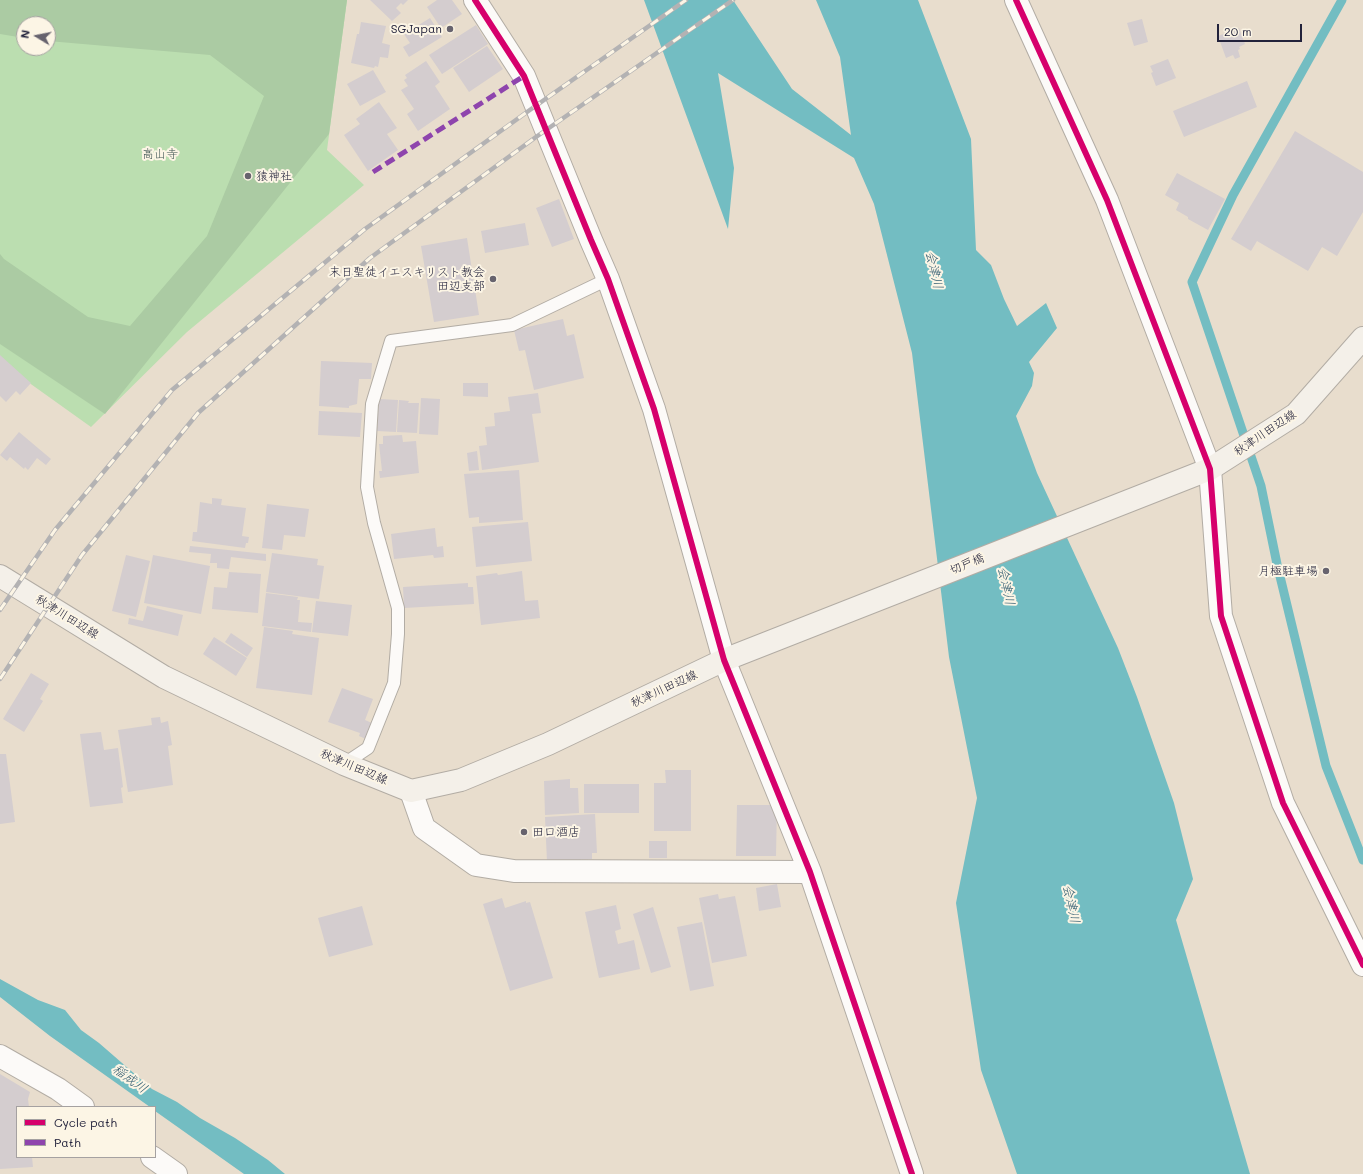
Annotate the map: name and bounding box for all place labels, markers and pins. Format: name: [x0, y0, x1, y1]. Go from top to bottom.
place label: SGJapan: [391, 22, 442, 36]
marker: SGJapan: [445, 24, 455, 34]
place label: 猿神社: [256, 169, 292, 183]
marker: 猿神社: [243, 171, 253, 181]
place label: 末日聖徒イエスキリスト教会 田辺支部: [329, 265, 485, 293]
marker: 末日聖徒イエスキリスト教会 田辺支部: [488, 274, 498, 284]
place label: 月極駐車場: [1258, 564, 1318, 578]
marker: 月極駐車場: [1321, 566, 1331, 576]
place label: 田口酒店: [532, 825, 580, 839]
marker: 田口酒店: [519, 827, 529, 837]

